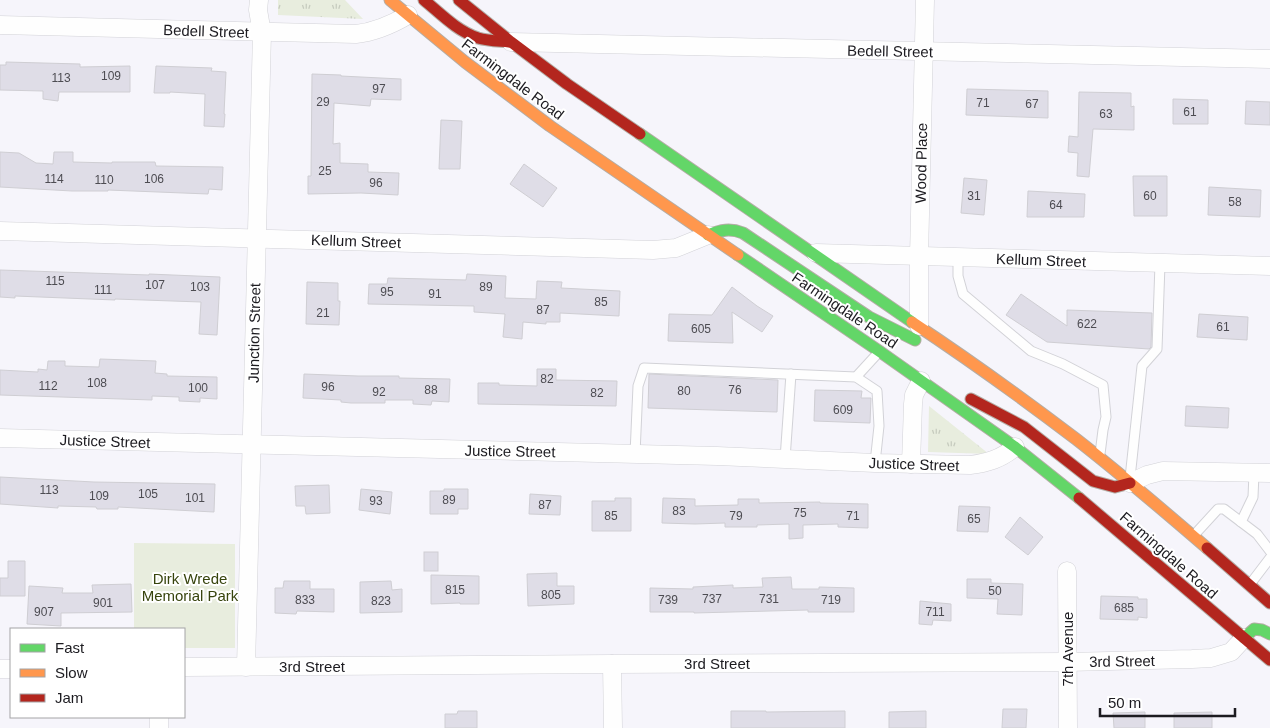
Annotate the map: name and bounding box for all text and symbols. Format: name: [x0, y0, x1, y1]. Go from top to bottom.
street label: Bedell Street: [163, 21, 250, 41]
street label: Farmingdale Road: [459, 35, 567, 123]
street label: Bedell Street: [847, 42, 934, 60]
house number: 109: [101, 69, 121, 83]
house number: 113: [51, 71, 71, 85]
house number: 97: [372, 82, 386, 96]
house number: 29: [316, 95, 330, 109]
house number: 71: [976, 96, 990, 110]
house number: 67: [1025, 97, 1039, 111]
house number: 61: [1183, 105, 1197, 119]
house number: 63: [1099, 107, 1113, 121]
street label: Wood Place: [912, 123, 930, 203]
house number: 25: [318, 164, 332, 178]
house number: 114: [44, 172, 64, 186]
house number: 106: [144, 172, 164, 186]
house number: 110: [94, 173, 114, 187]
house number: 96: [369, 176, 383, 190]
house number: 31: [967, 189, 981, 203]
house number: 60: [1143, 189, 1157, 203]
house number: 58: [1228, 195, 1242, 209]
house number: 64: [1049, 198, 1063, 212]
street label: Kellum Street: [311, 231, 402, 251]
street label: Kellum Street: [996, 250, 1087, 270]
street label: Farmingdale Road: [789, 268, 901, 352]
house number: 115: [45, 274, 65, 288]
house number: 107: [145, 278, 165, 292]
house number: 103: [190, 280, 210, 294]
house number: 89: [479, 280, 493, 294]
street label: Junction Street: [245, 282, 263, 383]
house number: 111: [94, 283, 112, 297]
house number: 95: [380, 285, 394, 299]
house number: 91: [428, 287, 442, 301]
house number: 85: [594, 295, 608, 309]
house number: 87: [536, 303, 550, 317]
house number: 21: [316, 306, 330, 320]
house number: 622: [1077, 317, 1097, 331]
house number: 61: [1216, 320, 1230, 334]
house number: 605: [691, 322, 711, 336]
house number: 82: [540, 372, 554, 386]
house number: 108: [87, 376, 107, 390]
house number: 112: [38, 379, 58, 393]
house number: 96: [321, 380, 335, 394]
house number: 100: [188, 381, 208, 395]
house number: 88: [424, 383, 438, 397]
house number: 76: [728, 383, 742, 397]
house number: 80: [677, 384, 691, 398]
house number: 92: [372, 385, 386, 399]
house number: 82: [590, 386, 604, 400]
house number: 609: [833, 403, 853, 417]
street label: Justice Street: [59, 431, 152, 451]
street label: Justice Street: [464, 442, 556, 460]
street label: Justice Street: [868, 454, 961, 474]
house number: 113: [39, 483, 59, 497]
house number: 105: [138, 487, 158, 501]
house number: 109: [89, 489, 109, 503]
house number: 101: [185, 491, 205, 505]
house number: 89: [442, 493, 456, 507]
house number: 93: [369, 494, 383, 508]
house number: 87: [538, 498, 552, 512]
house number: 83: [672, 504, 686, 518]
house number: 75: [793, 506, 807, 520]
street label: Farmingdale Road: [1117, 508, 1221, 602]
house number: 85: [604, 509, 618, 523]
house number: 79: [729, 509, 743, 523]
house number: 71: [846, 509, 860, 523]
house number: 65: [967, 512, 981, 526]
park label: Dirk Wrede Memorial Park: [142, 570, 239, 604]
house number: 815: [445, 583, 465, 597]
house number: 50: [988, 584, 1002, 598]
house number: 805: [541, 588, 561, 602]
house number: 737: [702, 592, 722, 606]
house number: 731: [759, 592, 779, 606]
house number: 833: [295, 593, 315, 607]
house number: 739: [658, 593, 678, 607]
house number: 719: [821, 593, 841, 607]
house number: 823: [371, 594, 391, 608]
house number: 901: [93, 596, 113, 610]
house number: 685: [1114, 601, 1134, 615]
house number: 907: [34, 605, 54, 619]
house number: 711: [925, 605, 945, 619]
street label: 7th Avenue: [1059, 612, 1076, 686]
legend: [10, 628, 185, 718]
text: Fast: [55, 639, 85, 656]
street label: 3rd Street: [1089, 652, 1156, 670]
street label: 3rd Street: [684, 655, 751, 672]
street label: 3rd Street: [279, 658, 346, 675]
text: Slow: [55, 664, 88, 681]
scale bar: [1100, 686, 1235, 718]
text: Jam: [55, 689, 83, 706]
text: 50 m: [1108, 694, 1141, 711]

